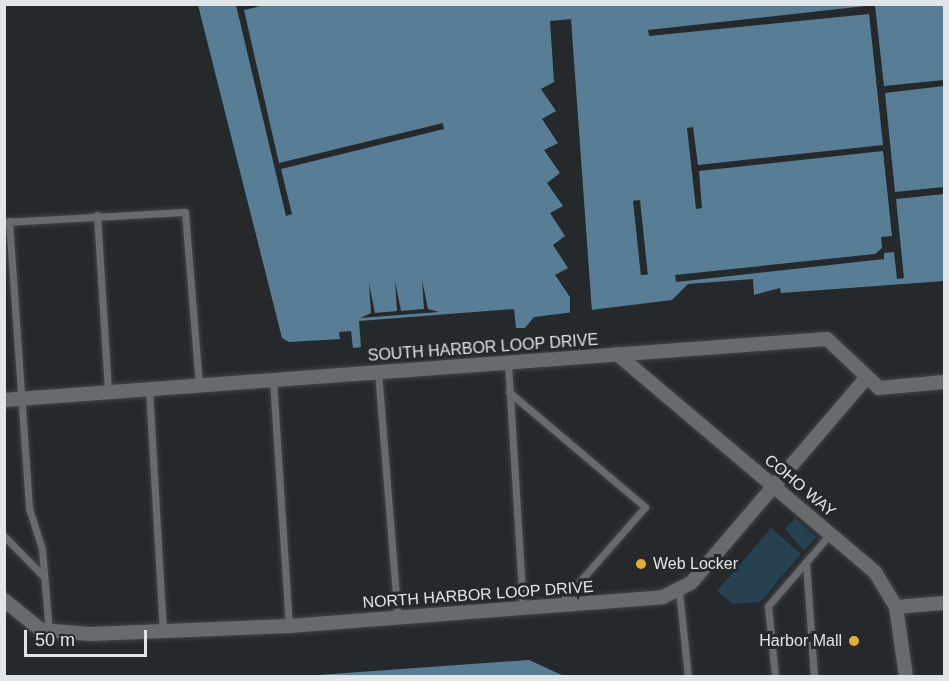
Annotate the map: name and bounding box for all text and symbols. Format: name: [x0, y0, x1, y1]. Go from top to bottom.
street label: SOUTH HARBOR LOOP DRIVE: [367, 330, 599, 366]
street label: COHO WAY: [760, 451, 840, 521]
place label: Web Locker: [653, 554, 738, 574]
marker: Web Locker: [634, 557, 648, 571]
street label: NORTH HARBOR LOOP DRIVE: [362, 577, 594, 613]
scale bar: [27, 618, 150, 656]
text: 50 m: [35, 630, 75, 650]
place label: Harbor Mall: [759, 631, 842, 651]
marker: Harbor Mall: [847, 634, 861, 648]

